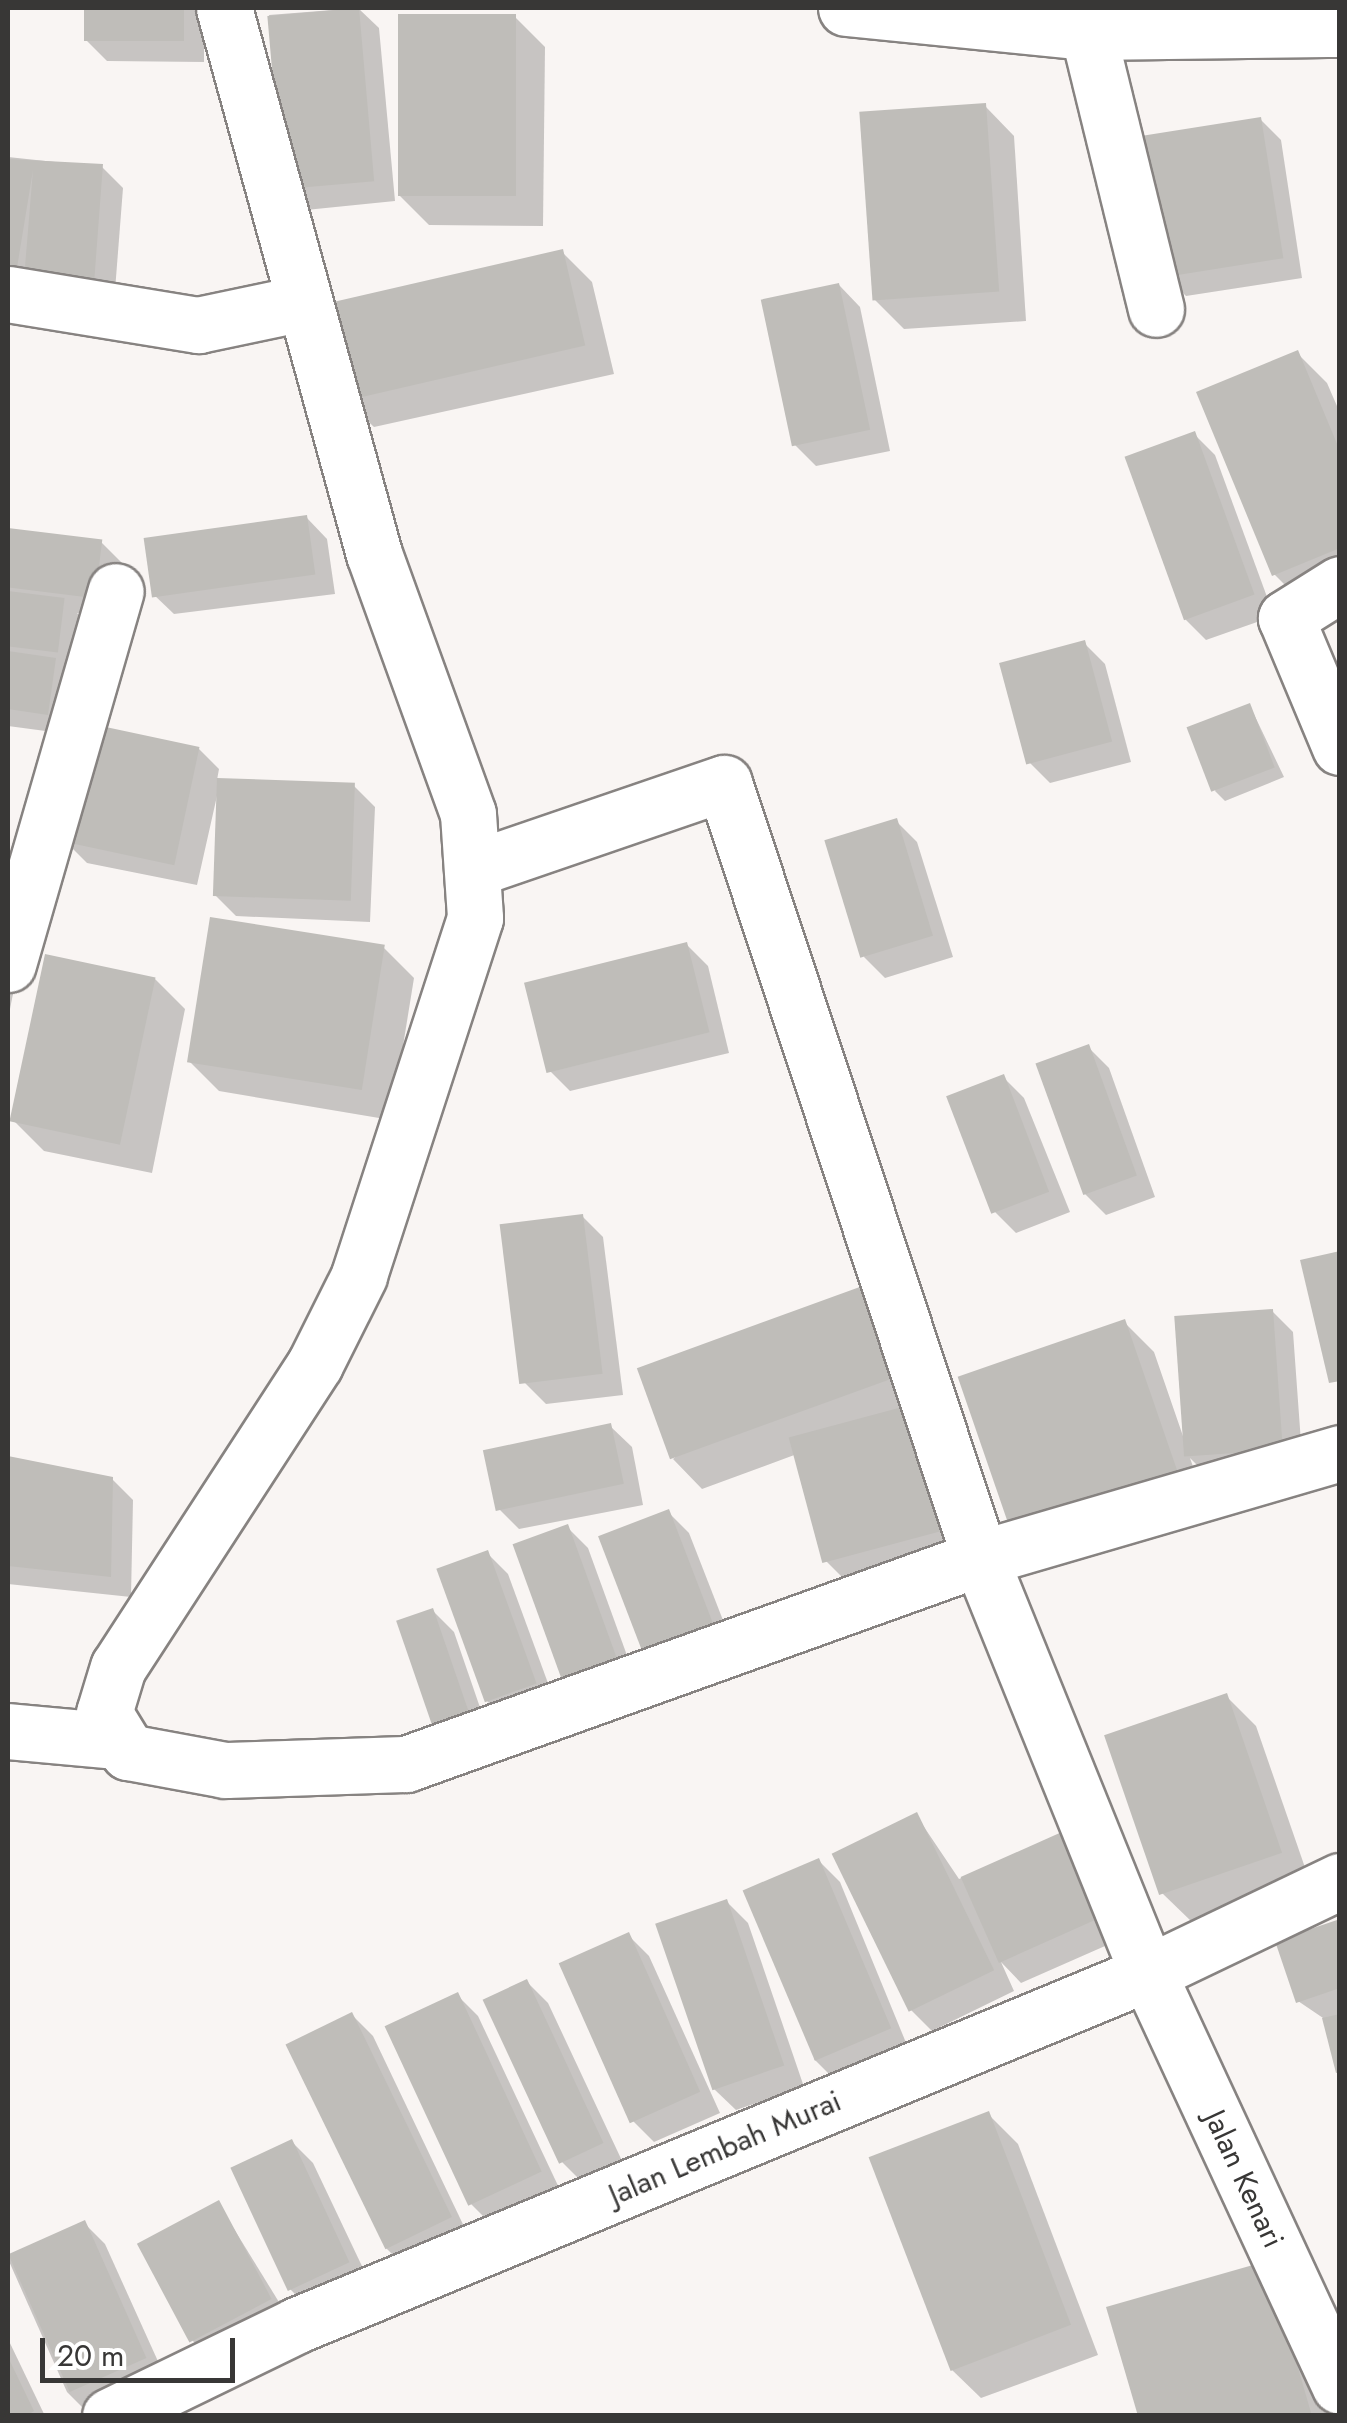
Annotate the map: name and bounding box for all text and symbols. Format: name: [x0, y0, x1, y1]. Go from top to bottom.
street label: Jalan Lembah Murai: [603, 2083, 847, 2213]
street label: Jalan Kenari: [1197, 2105, 1291, 2253]
scale bar: [45, 2318, 240, 2380]
text: 20 m: [57, 2334, 124, 2377]

